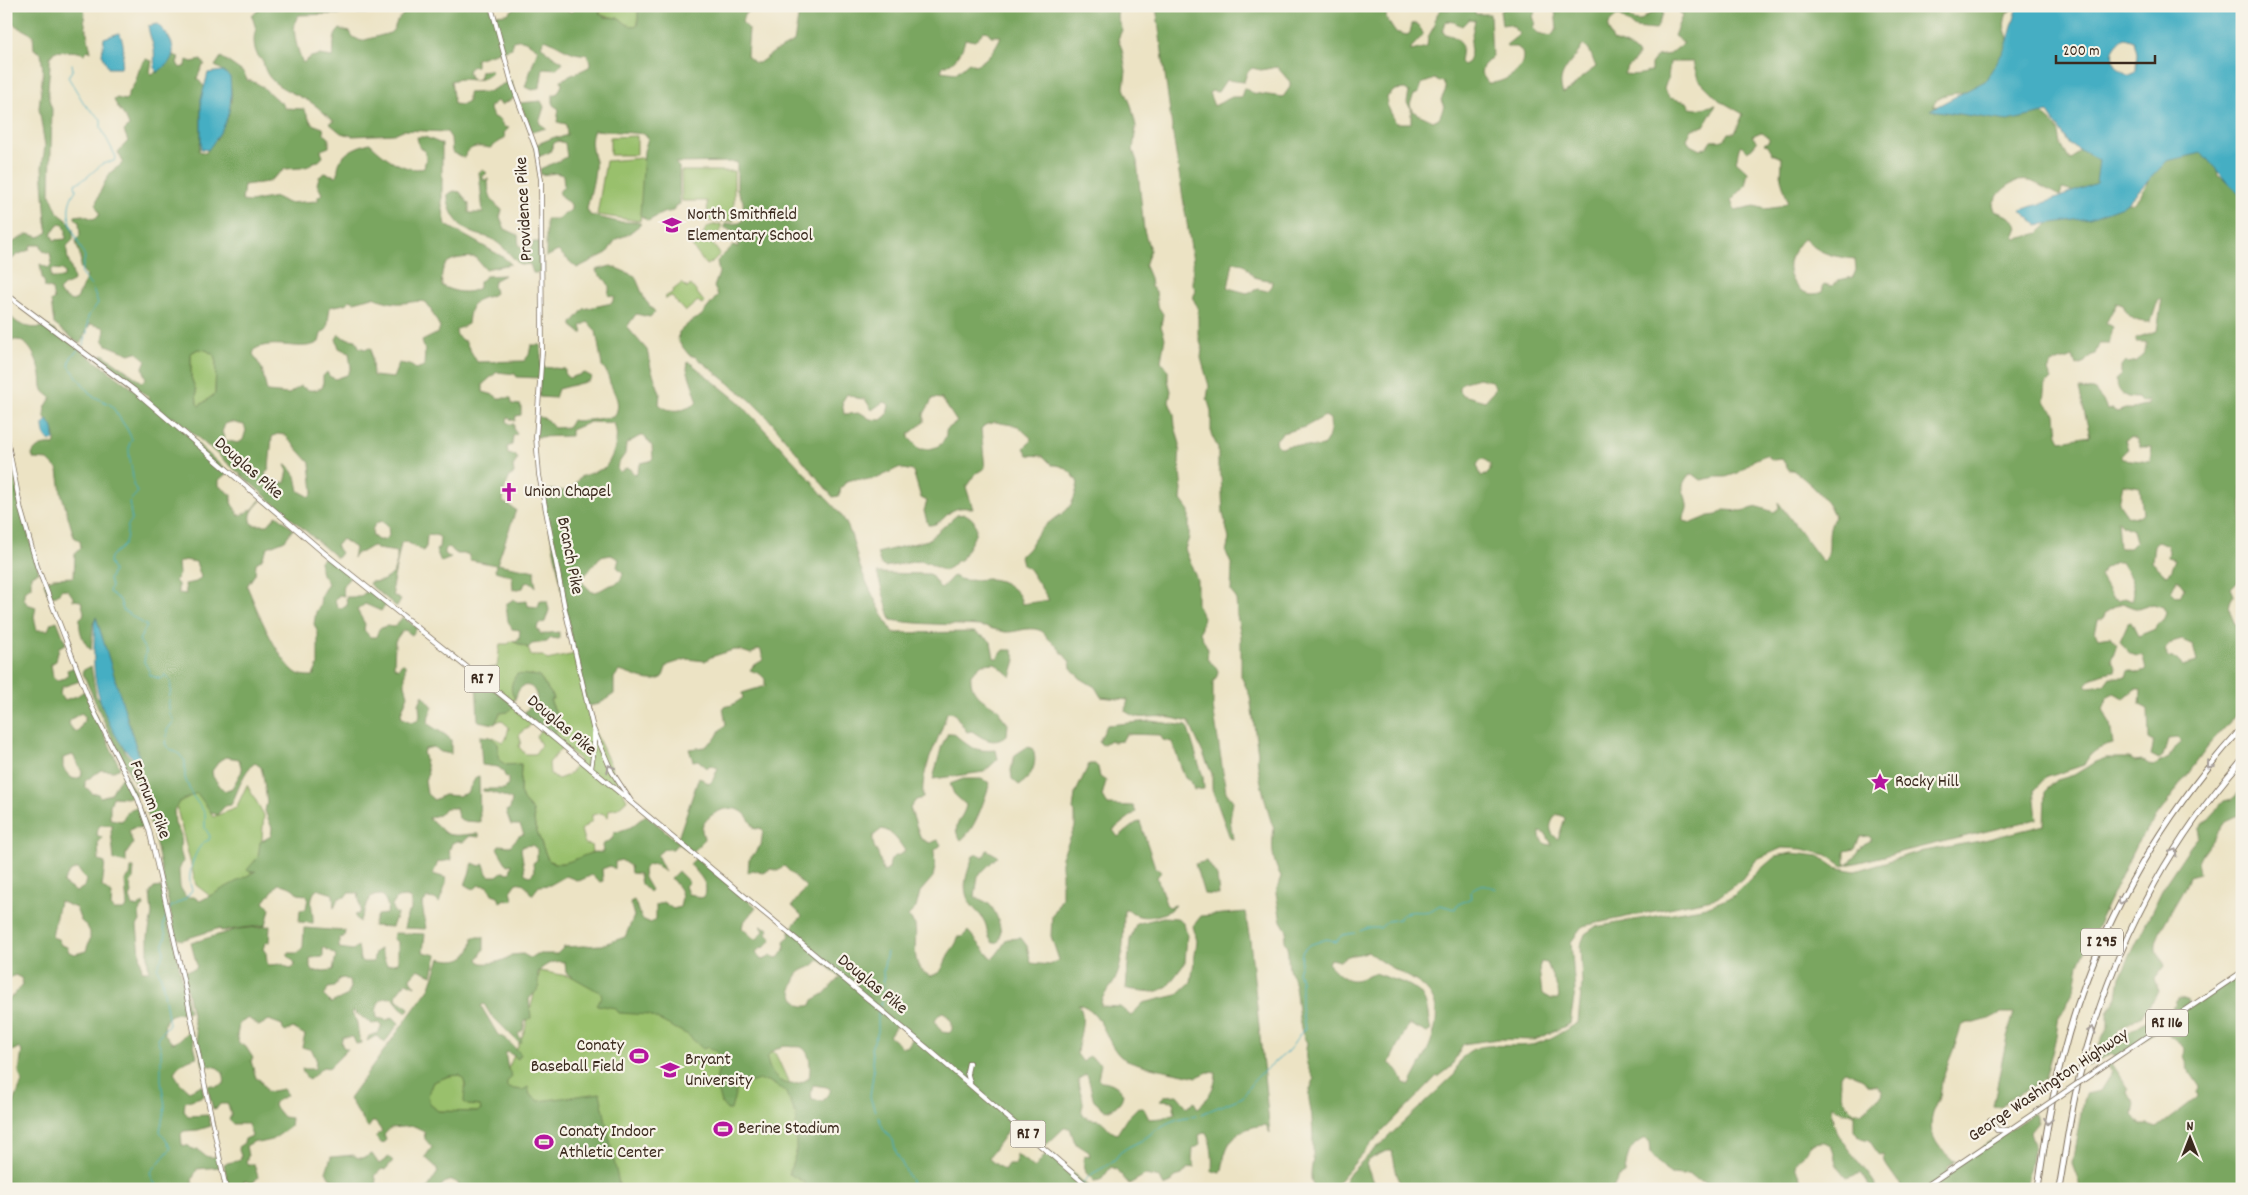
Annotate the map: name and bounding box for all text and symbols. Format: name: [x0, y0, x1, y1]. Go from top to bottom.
scale bar: [2056, 32, 2154, 64]
text: 200 m: [2063, 41, 2100, 63]
street label: Providence Pike: [510, 156, 540, 262]
place label: North Smithfield Elementary School: [687, 203, 814, 249]
school or university icon: North Smithfield Elementary School: [661, 214, 683, 236]
street label: Douglas Pike: [208, 432, 288, 506]
place label: Union Chapel: [524, 480, 612, 505]
church icon: Union Chapel: [498, 481, 520, 503]
street label: Branch Pike: [549, 515, 589, 597]
road number: RI 7: [464, 666, 500, 692]
street label: Douglas Pike: [521, 689, 601, 763]
street label: Farnum Pike: [122, 757, 176, 843]
one-way arrow: [2207, 759, 2215, 768]
one-way arrow: [606, 764, 616, 773]
place label: Rocky Hill: [1895, 770, 1960, 795]
place icon: Rocky Hill: [1869, 771, 1891, 793]
one-way arrow: [2168, 848, 2177, 857]
one-way arrow: [2117, 896, 2127, 905]
road number: I 295: [2081, 929, 2123, 956]
street label: Douglas Pike: [831, 949, 913, 1021]
road number: RI 116: [2146, 1010, 2188, 1036]
street label: George Washington Highway: [1964, 1022, 2135, 1149]
one-way arrow: [2086, 1027, 2096, 1035]
place label: Conaty Baseball Field: [531, 1034, 625, 1080]
sports icon: Conaty Baseball Field: [628, 1045, 650, 1067]
place label: Bryant University: [685, 1048, 753, 1094]
school or university icon: Bryant University: [659, 1059, 681, 1081]
north arrow: [2166, 1112, 2216, 1162]
one-way arrow: [2044, 1116, 2054, 1125]
place label: Berine Stadium: [738, 1117, 840, 1142]
text: N: [2187, 1117, 2194, 1137]
sports icon: Berine Stadium: [712, 1118, 734, 1140]
place label: Conaty Indoor Athletic Center: [559, 1120, 664, 1166]
road number: RI 7: [1010, 1120, 1046, 1148]
sports icon: Conaty Indoor Athletic Center: [533, 1131, 555, 1153]

